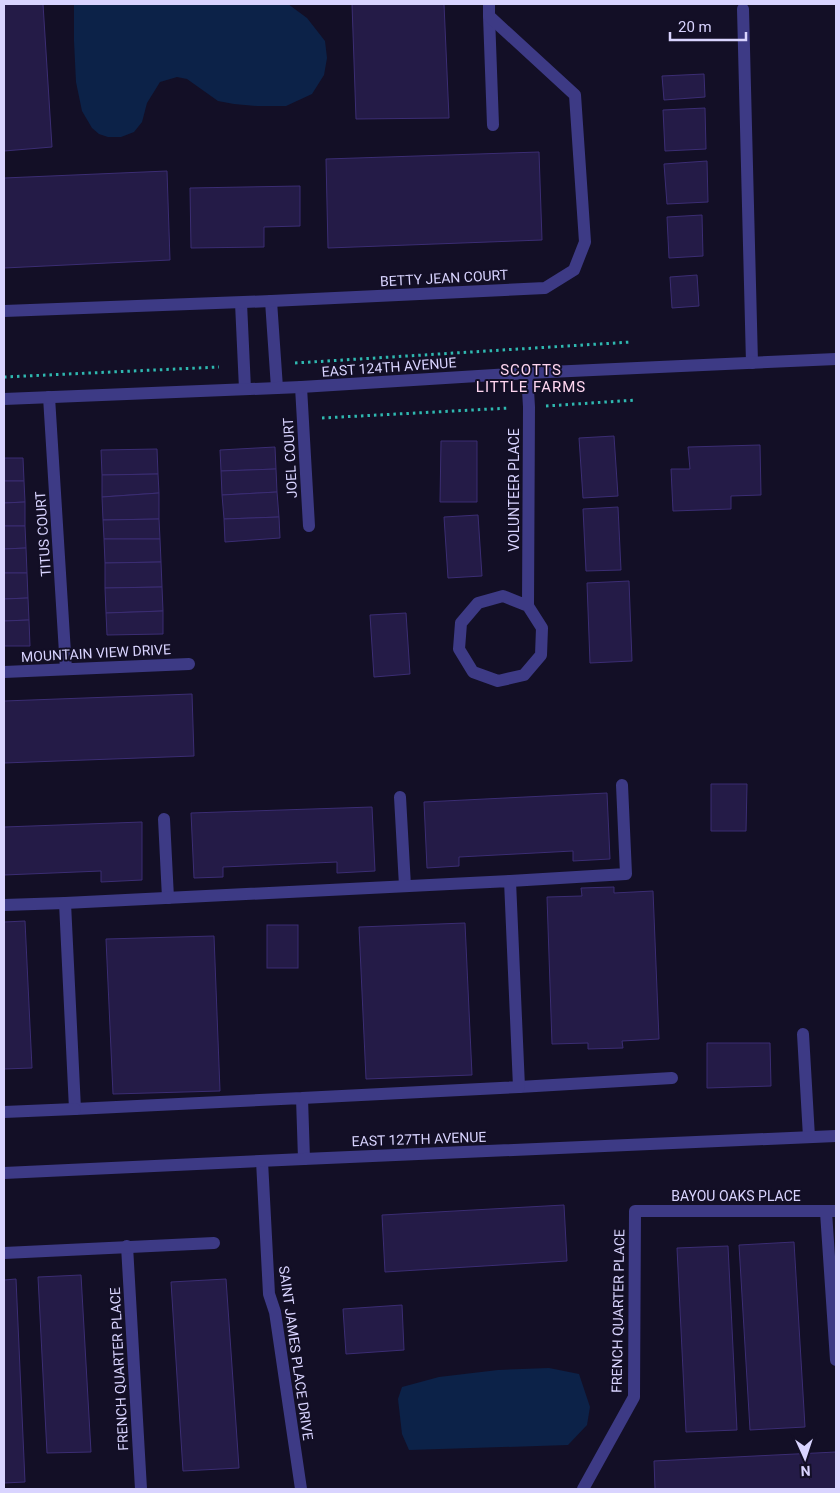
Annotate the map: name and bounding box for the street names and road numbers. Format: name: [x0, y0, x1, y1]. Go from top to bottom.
street label: BETTY JEAN COURT: [380, 267, 509, 289]
street label: EAST 124TH AVENUE: [321, 354, 457, 380]
street label: JOEL COURT: [280, 417, 300, 499]
street label: VOLUNTEER PLACE: [506, 428, 522, 552]
street label: TITUS COURT: [32, 490, 54, 577]
street label: MOUNTAIN VIEW DRIVE: [21, 641, 171, 665]
street label: EAST 127TH AVENUE: [351, 1129, 487, 1149]
street label: BAYOU OAKS PLACE: [671, 1188, 801, 1204]
street label: FRENCH QUARTER PLACE: [609, 1229, 627, 1393]
street label: SAINT JAMES PLACE DRIVE: [276, 1265, 316, 1441]
street label: FRENCH QUARTER PLACE: [107, 1287, 131, 1451]

